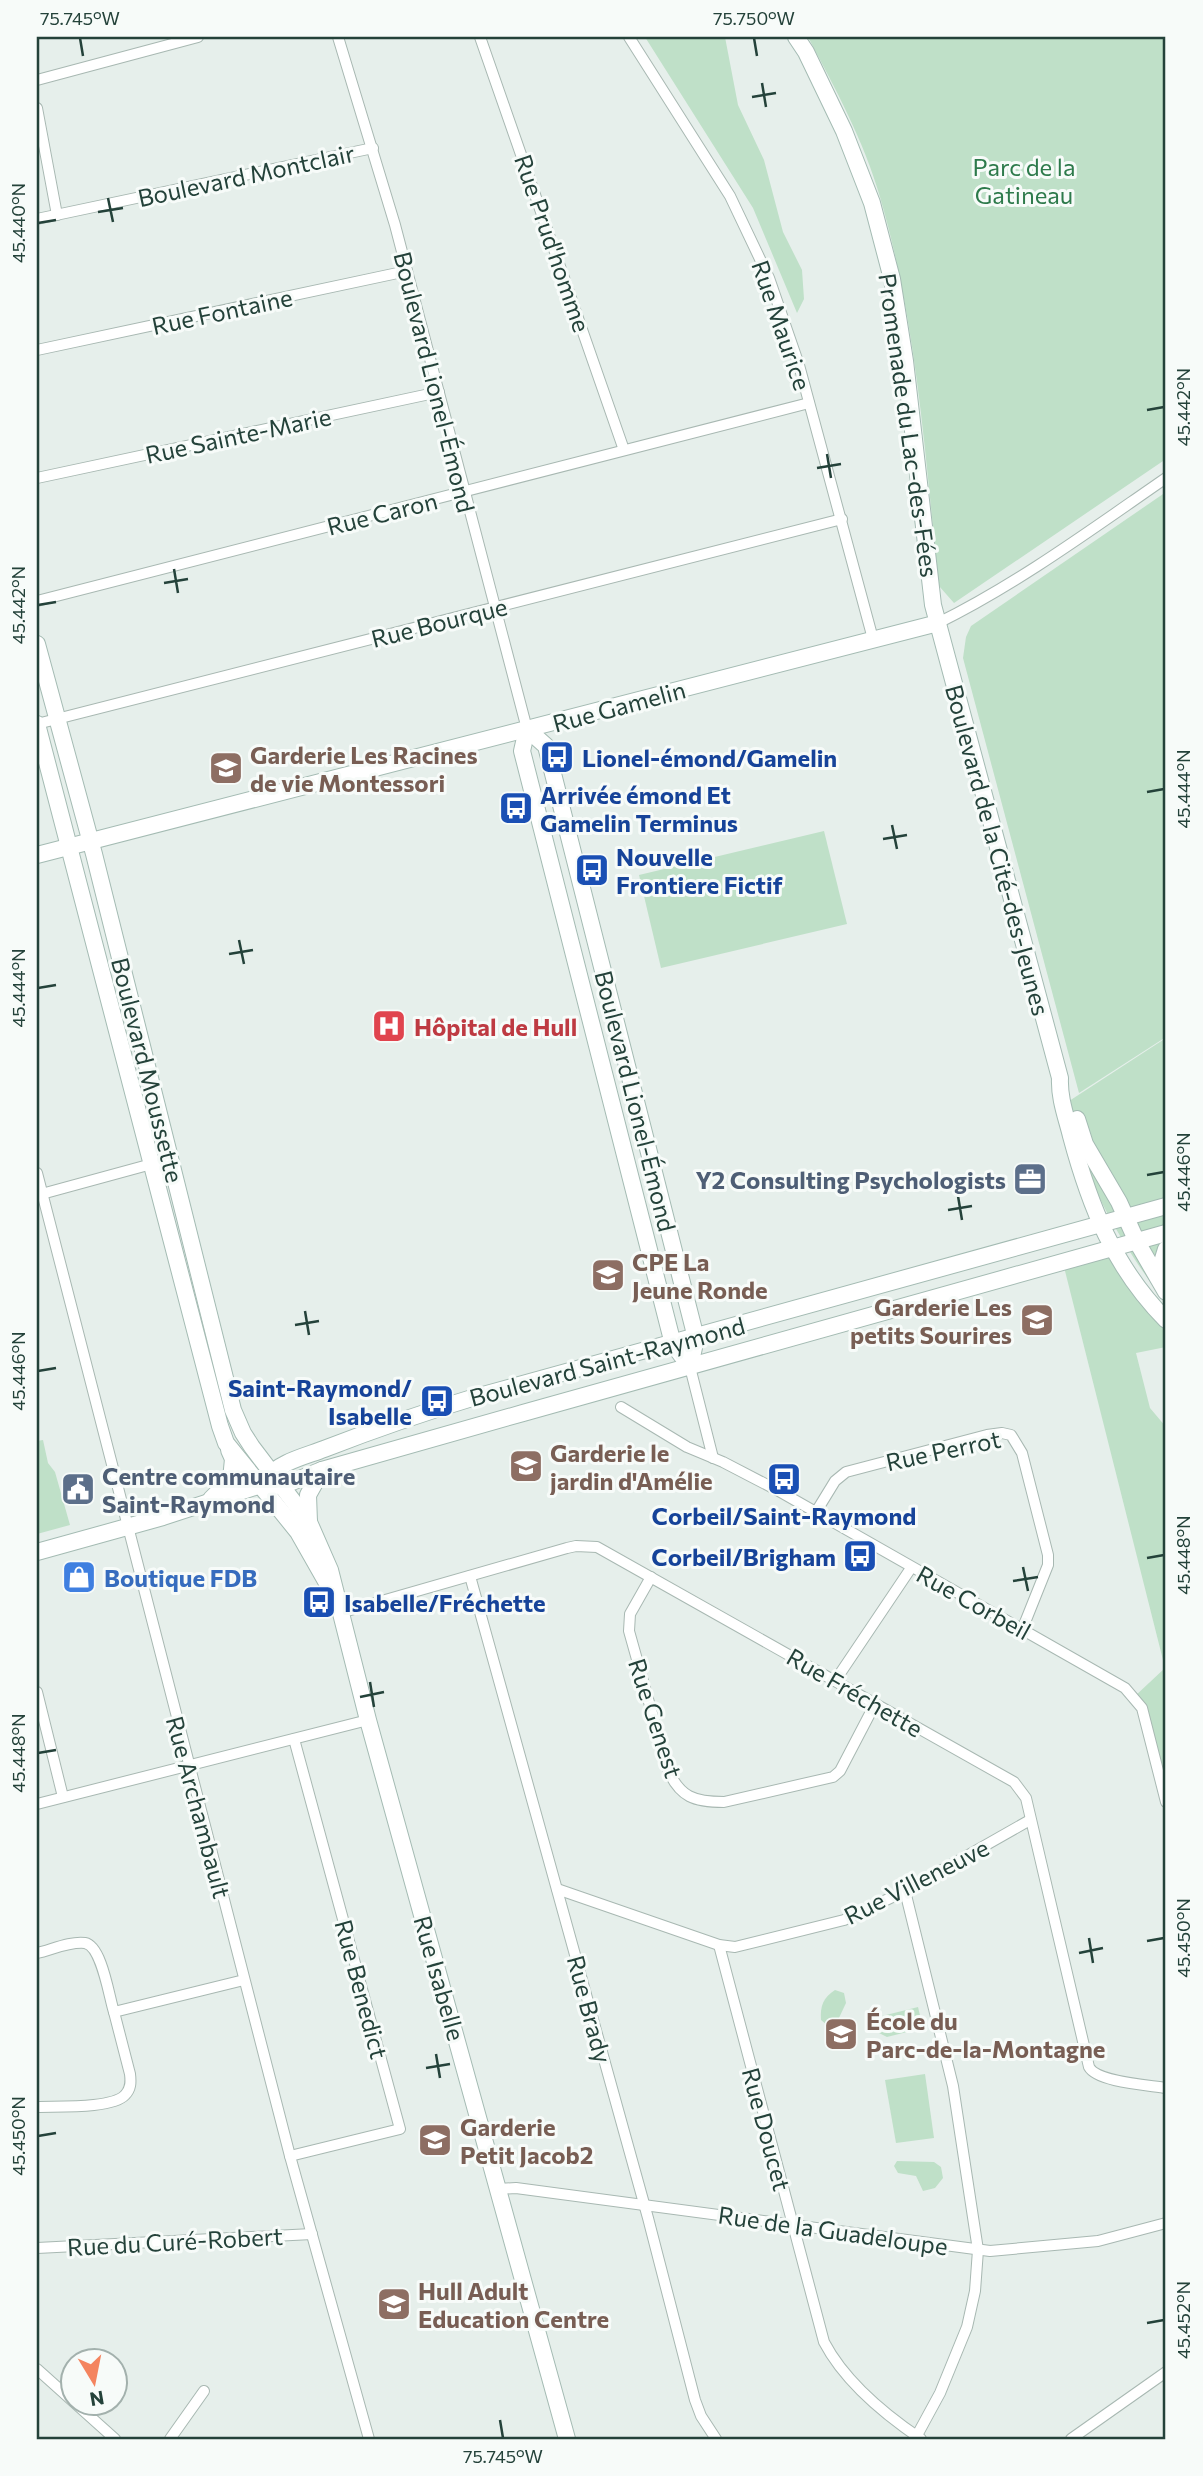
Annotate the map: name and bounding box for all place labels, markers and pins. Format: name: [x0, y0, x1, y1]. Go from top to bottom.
bus stop icon: Lionel-émond/Gamelin: [538, 738, 576, 776]
place label: Garderie Les Racines de vie Montessori: [250, 740, 478, 797]
place label: Lionel-émond/Gamelin: [582, 743, 837, 772]
school or university icon: Garderie Les Racines de vie Montessori: [207, 749, 245, 787]
place label: Arrivée émond Et Gamelin Terminus: [540, 780, 738, 837]
bus stop icon: Arrivée émond Et Gamelin Terminus: [497, 789, 535, 827]
place label: Nouvelle Frontiere Fictif: [616, 842, 783, 899]
bus stop icon: Nouvelle Frontiere Fictif: [573, 851, 611, 889]
hospital icon: Hôpital de Hull: [370, 1007, 408, 1045]
place label: Hôpital de Hull: [414, 1012, 577, 1041]
office icon: Y2 Consulting Psychologists: [1011, 1160, 1049, 1198]
place label: Y2 Consulting Psychologists: [695, 1165, 1006, 1194]
place label: CPE La Jeune Ronde: [632, 1247, 768, 1304]
school or university icon: CPE La Jeune Ronde: [589, 1256, 627, 1294]
place label: Garderie Les petits Sourires: [850, 1292, 1012, 1349]
school or university icon: Garderie Les petits Sourires: [1018, 1301, 1056, 1339]
place label: Saint-Raymond/ Isabelle: [228, 1373, 412, 1430]
bus stop icon: Saint-Raymond/ Isabelle: [418, 1382, 456, 1420]
place label: Garderie le jardin d'Amélie: [549, 1438, 713, 1495]
school or university icon: Garderie le jardin d'Amélie: [507, 1447, 545, 1485]
bus stop icon: Corbeil/Saint-Raymond: [765, 1460, 803, 1498]
place label: Centre communautaire Saint-Raymond: [102, 1461, 355, 1518]
public building icon: Centre communautaire Saint-Raymond: [59, 1470, 97, 1508]
place label: Corbeil/Saint-Raymond: [652, 1501, 916, 1530]
bus stop icon: Corbeil/Brigham: [841, 1537, 879, 1575]
place label: Corbeil/Brigham: [651, 1542, 836, 1571]
shop icon: Boutique FDB: [60, 1558, 98, 1596]
place label: Boutique FDB: [104, 1563, 257, 1592]
bus stop icon: Isabelle/Fréchette: [300, 1583, 338, 1621]
place label: Isabelle/Fréchette: [344, 1588, 546, 1617]
place label: École du Parc-de-la-Montagne: [866, 2006, 1106, 2063]
school or university icon: École du Parc-de-la-Montagne: [822, 2015, 860, 2053]
place label: Garderie Petit Jacob2: [460, 2112, 594, 2169]
school or university icon: Garderie Petit Jacob2: [416, 2121, 454, 2159]
place label: Hull Adult Education Centre: [418, 2276, 609, 2333]
school or university icon: Hull Adult Education Centre: [375, 2285, 413, 2323]

